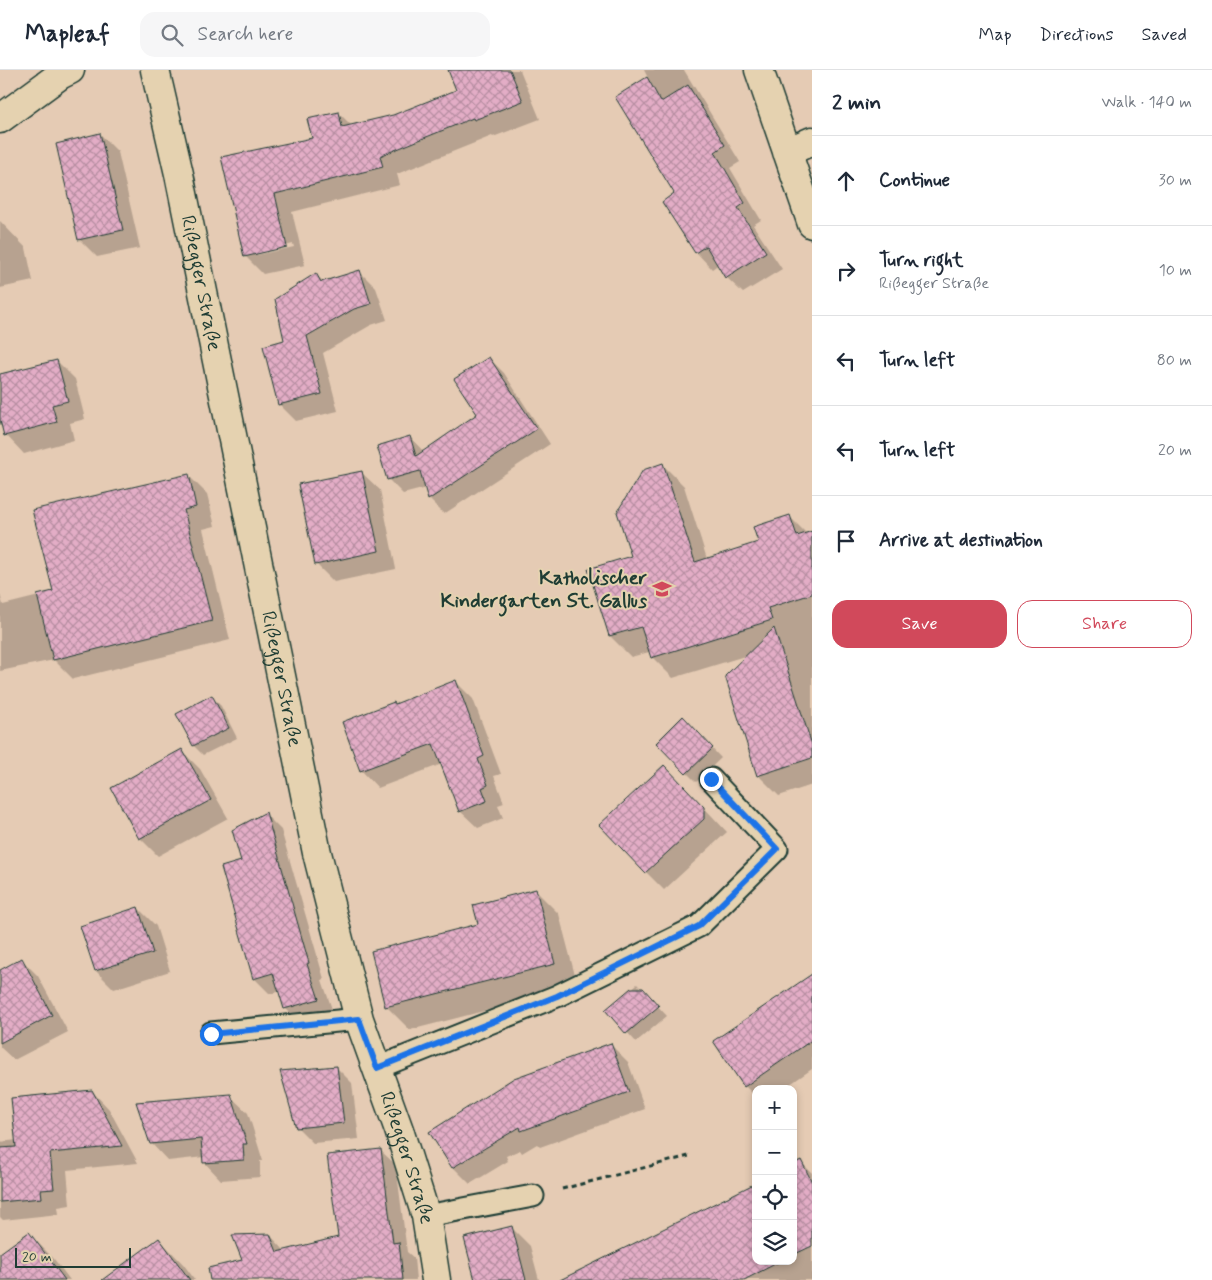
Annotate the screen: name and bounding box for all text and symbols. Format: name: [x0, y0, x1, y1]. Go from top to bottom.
search box: [140, 12, 490, 57]
text: Mapleaf: [25, 19, 110, 50]
icon: search: [158, 21, 186, 49]
text: Search here: [198, 22, 293, 47]
text: Map: [979, 23, 1012, 47]
text: Directions: [1040, 23, 1114, 47]
text: Saved: [1142, 23, 1187, 47]
text: 2 min: [832, 89, 881, 117]
text: Walk · 140 m: [1102, 92, 1192, 113]
icon: ahead: [832, 167, 860, 195]
text: Continue: [879, 168, 950, 193]
text: 30 m: [1159, 170, 1192, 191]
street label: Rißegger Straße: [174, 213, 228, 353]
text: Turn right: [879, 248, 963, 273]
icon: right: [832, 257, 860, 285]
text: 10 m: [1159, 260, 1192, 281]
text: Rißegger Straße: [879, 273, 989, 294]
icon: left: [832, 347, 860, 375]
text: Turn left: [879, 348, 955, 373]
text: 80 m: [1157, 350, 1192, 371]
icon: left: [832, 437, 860, 465]
text: Turn left: [879, 438, 955, 463]
text: 20 m: [1158, 440, 1192, 461]
icon: arrive: [832, 527, 860, 555]
text: Arrive at destination: [879, 528, 1043, 553]
place label: Katholischer Kindergarten St. Gallus: [440, 565, 648, 617]
school or university icon: Katholischer Kindergarten St. Gallus: [651, 578, 673, 600]
button: Save: [832, 600, 1007, 648]
button: Share: [1017, 600, 1192, 648]
street label: Rißegger Straße: [255, 609, 309, 749]
route end: [700, 768, 723, 791]
route start: [200, 1023, 223, 1046]
map controls: [752, 1085, 797, 1265]
button: +: [752, 1085, 797, 1130]
street label: Rißegger Straße: [373, 1088, 441, 1226]
button: −: [752, 1130, 797, 1175]
button: locate: [752, 1175, 797, 1220]
button: layers: [752, 1220, 797, 1265]
scale bar: [15, 1245, 131, 1268]
text: 20 m: [22, 1248, 52, 1266]

